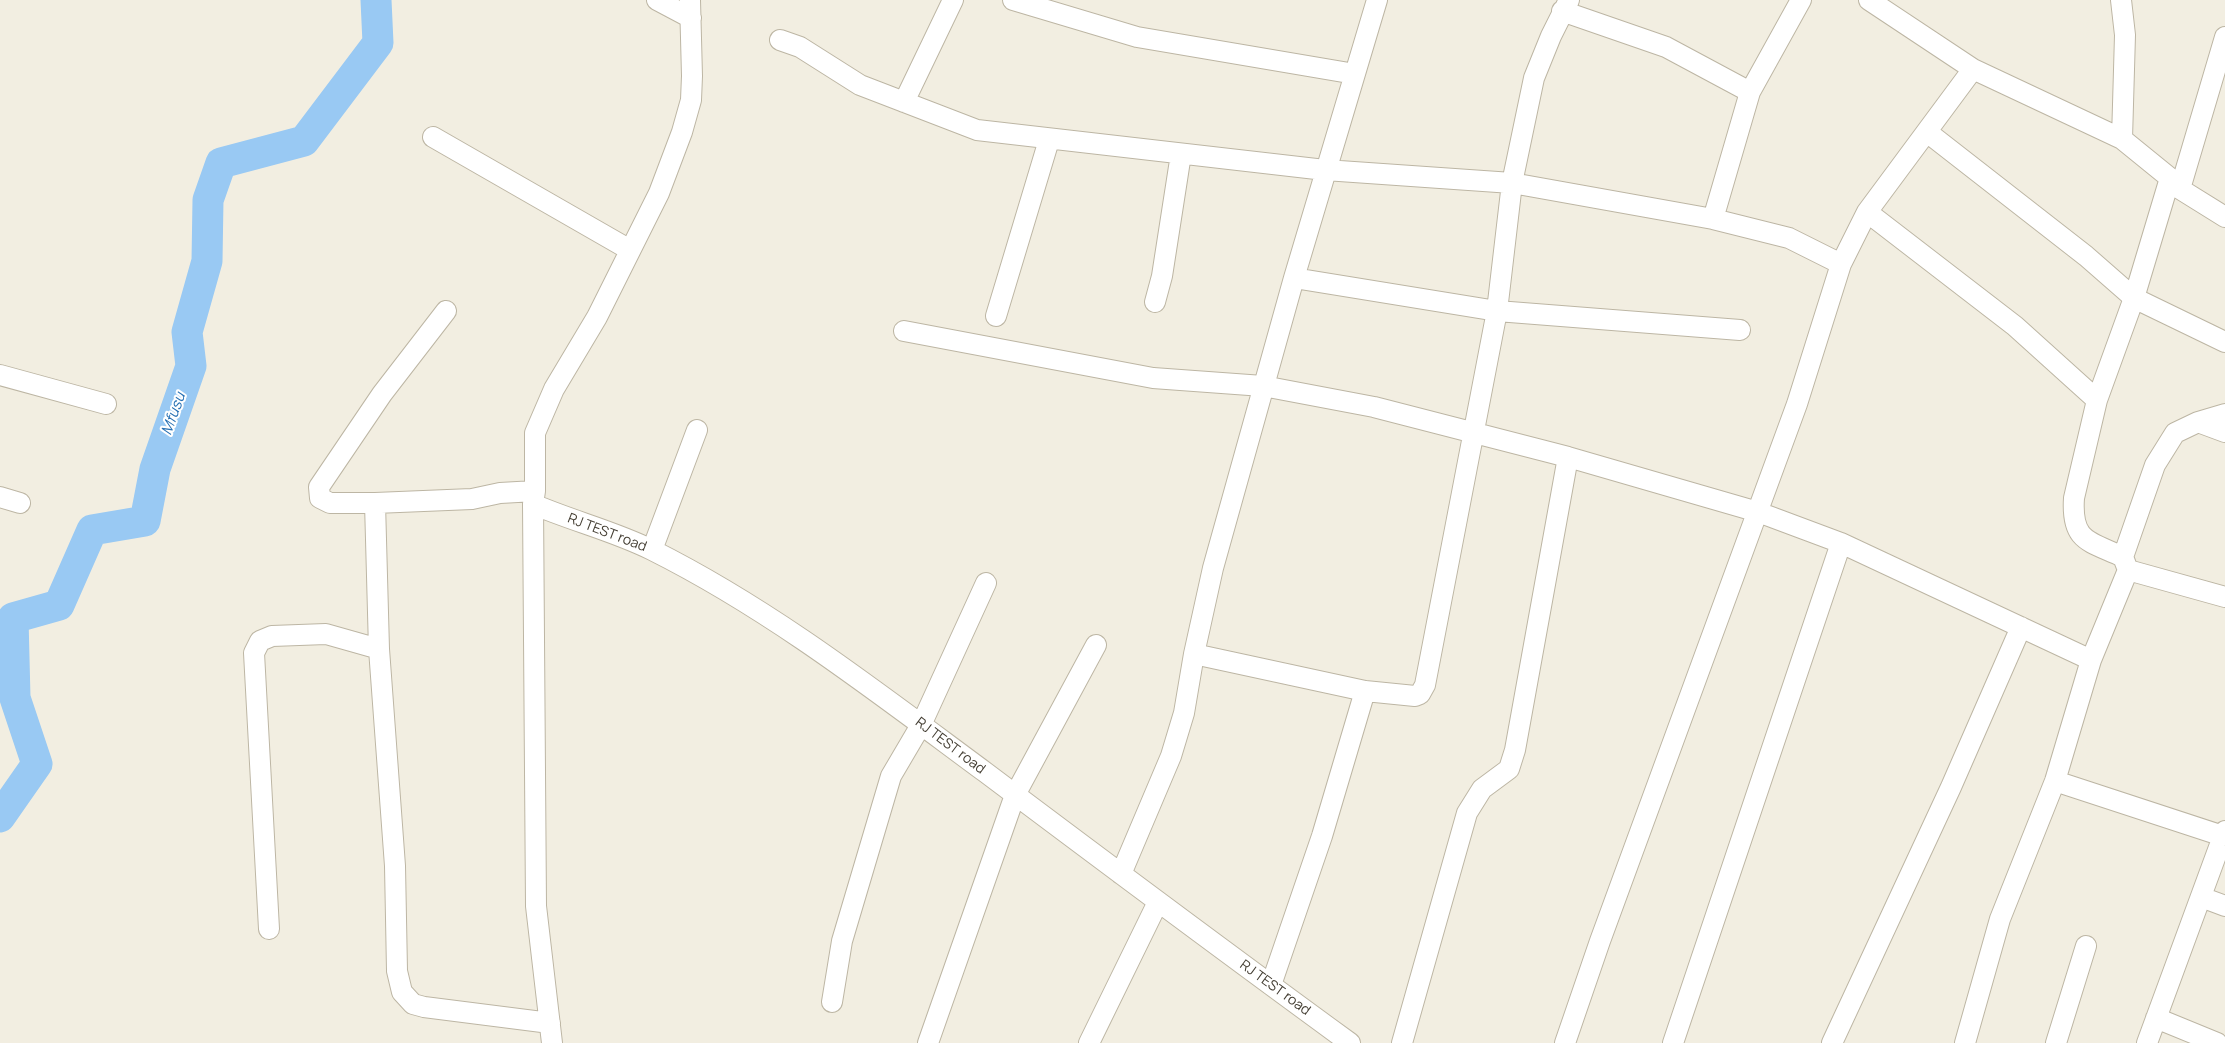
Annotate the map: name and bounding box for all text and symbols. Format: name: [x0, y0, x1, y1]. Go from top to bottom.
water label: Mfusu: [158, 390, 190, 438]
street label: RJ TEST road: [565, 510, 649, 556]
street label: RJ TEST road: [912, 714, 988, 778]
street label: RJ TEST road: [1236, 957, 1314, 1019]

